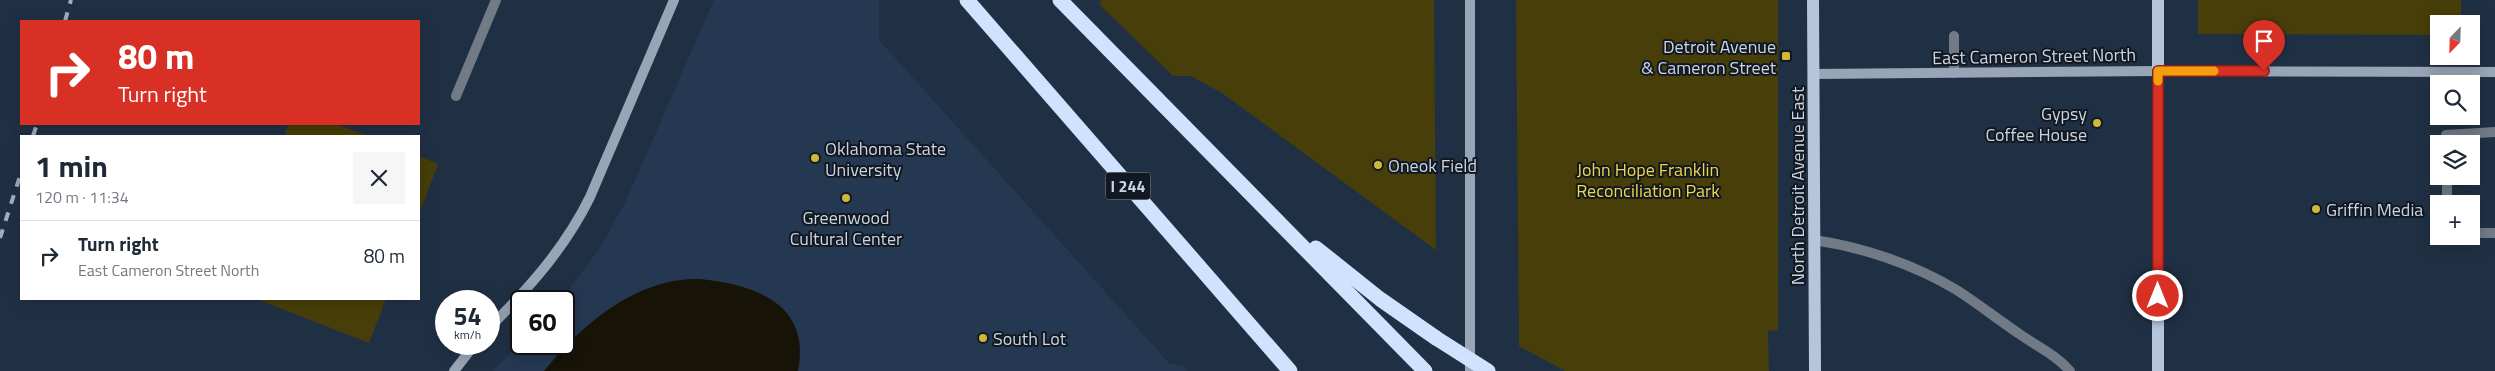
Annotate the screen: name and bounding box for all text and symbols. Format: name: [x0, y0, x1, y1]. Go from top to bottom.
north arrow: [2430, 15, 2480, 65]
map controls: [2430, 15, 2480, 245]
pin: [2243, 20, 2285, 71]
icon: arrive: [2250, 27, 2278, 55]
text: 80 m: [118, 29, 194, 83]
place label: Detroit Avenue & Cameron Street: [1641, 33, 1777, 81]
icon: right: [35, 40, 100, 105]
street label: East Cameron Street North: [1932, 41, 2136, 71]
marker: Detroit Avenue & Cameron Street: [1780, 50, 1792, 62]
button: search: [2430, 75, 2480, 125]
text: Turn right: [118, 77, 207, 111]
street label: North Detroit Avenue East: [1784, 86, 1811, 285]
place label: Gypsy Coffee House: [1985, 100, 2087, 148]
marker: Gypsy Coffee House: [2091, 117, 2103, 129]
place label: Oklahoma State University: [825, 135, 946, 183]
button: layers: [2430, 135, 2480, 185]
text: 1 min: [35, 143, 108, 189]
button: close: [353, 152, 405, 204]
marker: Oklahoma State University: [809, 152, 821, 164]
place label: Oneok Field: [1388, 152, 1477, 179]
park label: John Hope Franklin Reconciliation Park: [1576, 156, 1720, 204]
marker: Oneok Field: [1372, 159, 1384, 171]
road number: I 244: [1106, 172, 1150, 200]
text: 120 m · 11:34: [35, 185, 129, 209]
marker: Greenwood Cultural Center: [840, 192, 852, 204]
button: +: [2430, 195, 2480, 245]
place label: Griffin Media: [2326, 196, 2423, 223]
marker: Griffin Media: [2310, 203, 2322, 215]
place label: Greenwood Cultural Center: [790, 204, 902, 252]
text: Turn right: [78, 229, 159, 258]
text: 80 m: [364, 241, 405, 270]
icon: right: [35, 242, 63, 270]
text: East Cameron Street North: [78, 258, 259, 282]
position arrow: [2131, 269, 2183, 321]
speed limit sign: 60: [510, 290, 575, 355]
text: 54: [453, 297, 482, 335]
text: km/h: [454, 325, 481, 344]
place label: South Lot: [993, 325, 1067, 352]
marker: South Lot: [977, 332, 989, 344]

